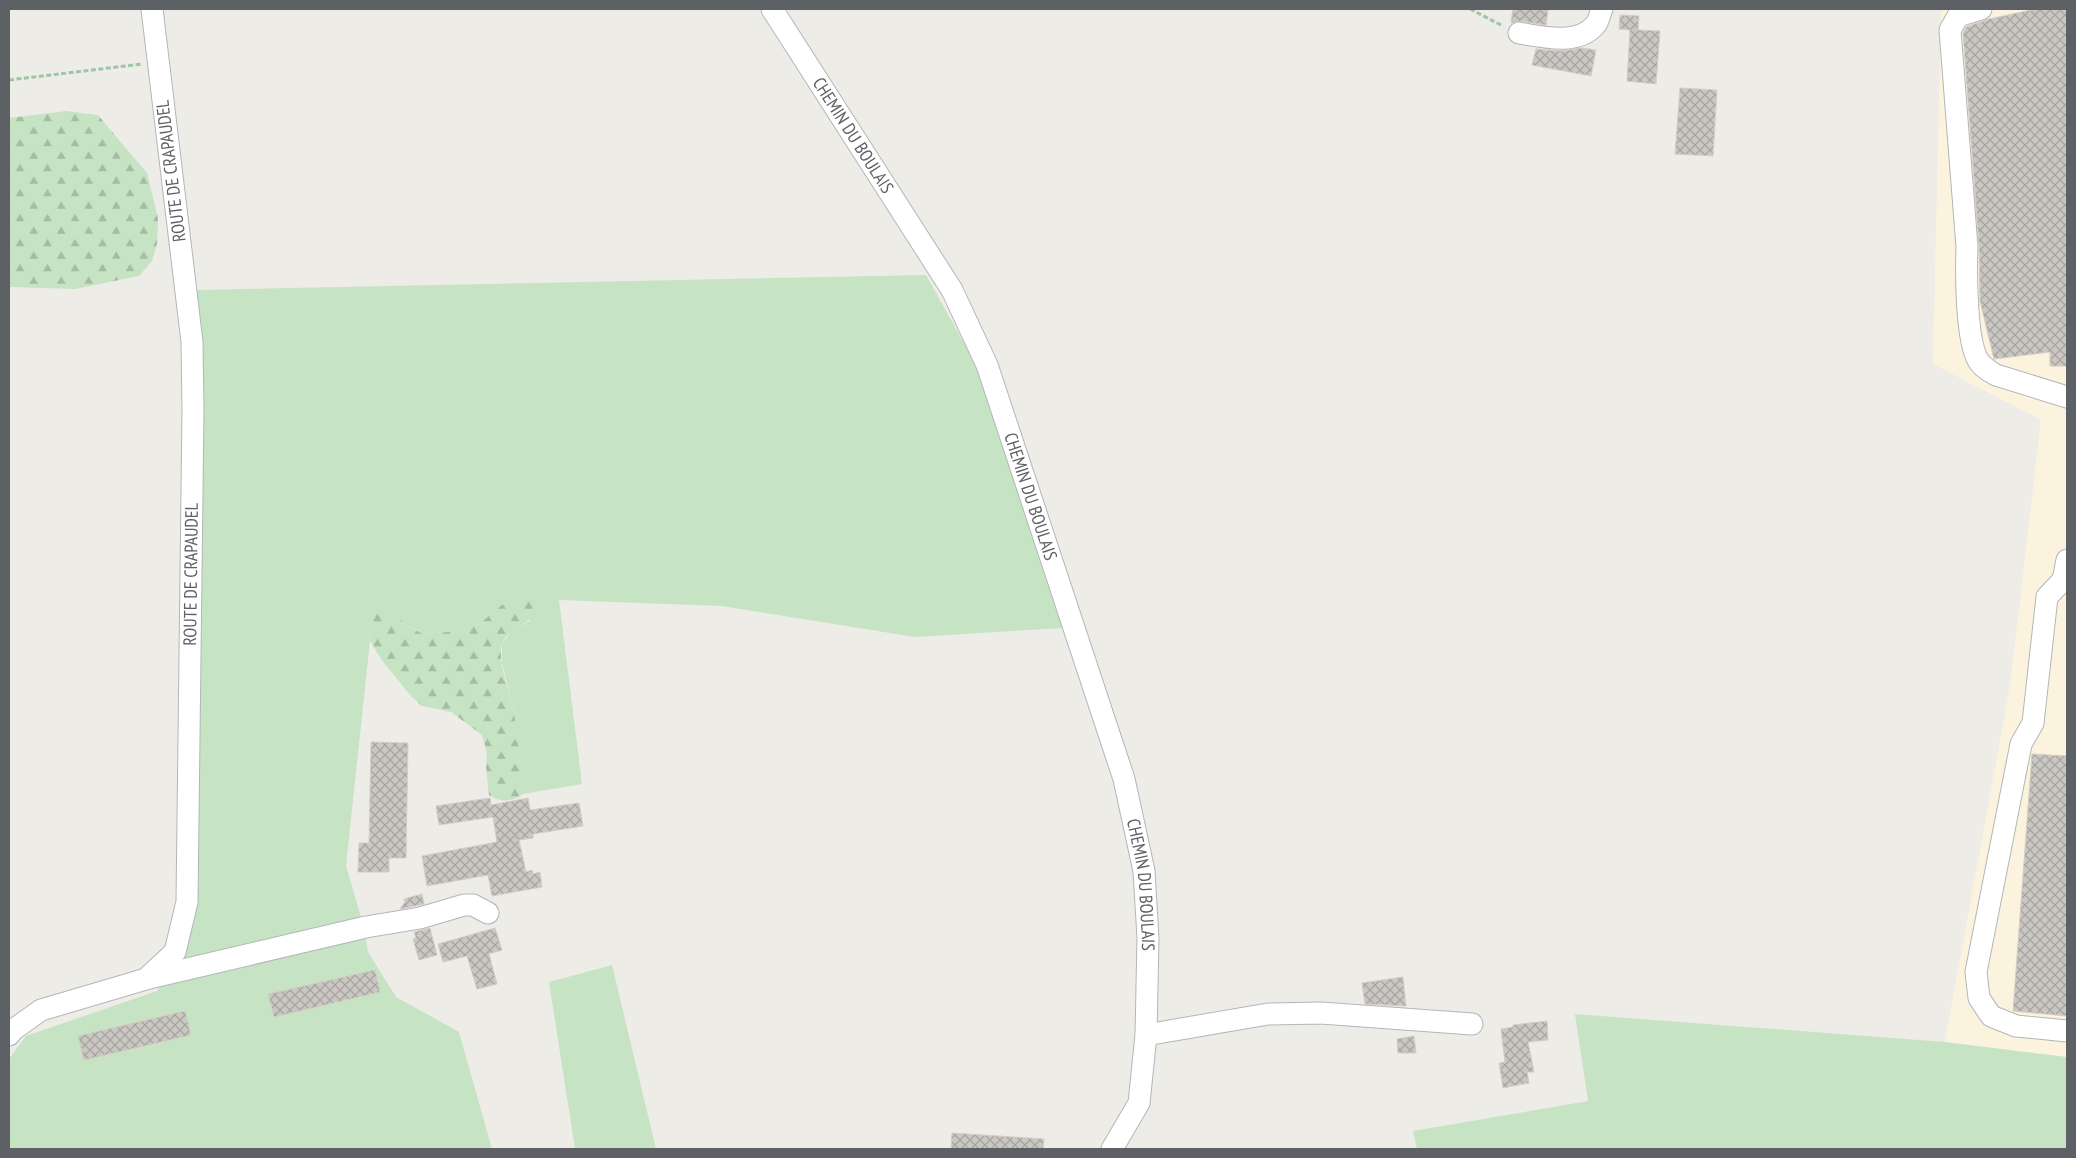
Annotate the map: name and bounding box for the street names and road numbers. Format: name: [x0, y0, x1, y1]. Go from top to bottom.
street label: CHEMIN DU BOULAIS: [808, 73, 899, 198]
street label: ROUTE DE CRAPAUDEL: [150, 98, 191, 243]
street label: CHEMIN DU BOULAIS: [999, 429, 1063, 564]
street label: ROUTE DE CRAPAUDEL: [178, 502, 203, 646]
street label: CHEMIN DU BOULAIS: [1122, 816, 1160, 951]

